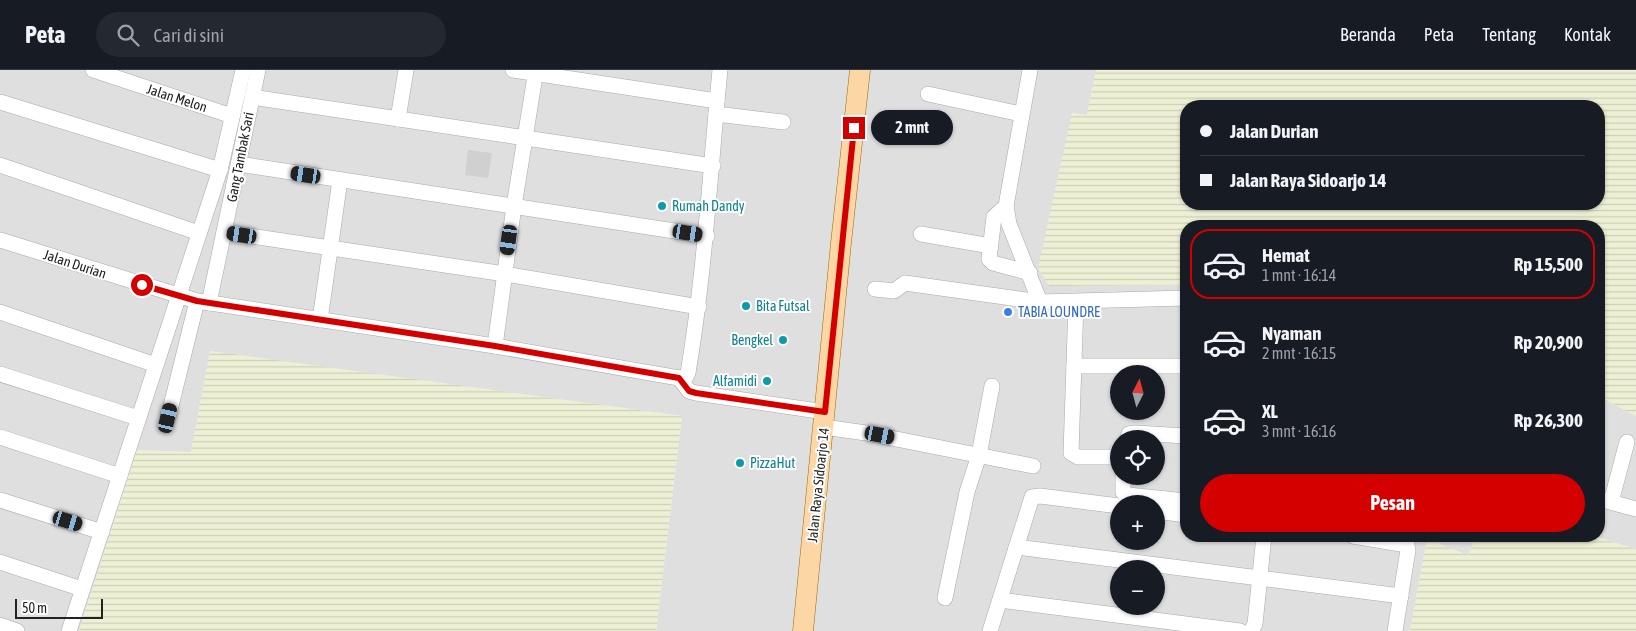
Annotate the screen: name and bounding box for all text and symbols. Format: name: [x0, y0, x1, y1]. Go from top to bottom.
search box: [96, 12, 446, 57]
text: Peta: [25, 21, 66, 48]
icon: search: [114, 21, 142, 49]
text: Cari di sini: [154, 24, 224, 46]
text: Beranda: [1340, 24, 1396, 45]
text: Peta: [1424, 24, 1454, 45]
text: Tentang: [1482, 24, 1536, 45]
text: Kontak: [1564, 24, 1611, 45]
street label: Jalan Melon: [145, 81, 209, 115]
callout: 2 mnt: [872, 110, 954, 146]
street label: Gang Tambak Sari: [223, 111, 257, 203]
route end: [843, 117, 865, 139]
text: 2 mnt: [895, 118, 929, 136]
text: Jalan Durian: [1230, 120, 1318, 142]
car: [290, 165, 321, 185]
text: Jalan Raya Sidoarjo 14: [1230, 169, 1387, 191]
place label: Rumah Dandy: [672, 198, 745, 214]
marker: Rumah Dandy: [656, 200, 668, 212]
car: [672, 223, 703, 243]
car: [499, 224, 518, 256]
car: [226, 225, 257, 245]
icon: car: [1202, 242, 1247, 287]
text: Hemat: [1262, 244, 1310, 266]
street label: Jalan Durian: [42, 246, 108, 282]
text: Rp 15,500: [1514, 253, 1583, 275]
text: 1 mnt · 16:14: [1262, 266, 1336, 284]
route start: [131, 274, 153, 296]
place label: Bita Futsal: [756, 298, 810, 314]
marker: Bita Futsal: [740, 300, 752, 312]
place label: TABIA LOUNDRE: [1018, 304, 1100, 320]
marker: TABIA LOUNDRE: [1002, 306, 1014, 318]
icon: car: [1202, 320, 1247, 365]
text: Nyaman: [1262, 322, 1321, 344]
text: Rp 20,900: [1514, 331, 1583, 353]
place label: Bengkel: [731, 332, 773, 348]
marker: Bengkel: [777, 334, 789, 346]
text: 2 mnt · 16:15: [1262, 344, 1336, 362]
north arrow: [1110, 365, 1165, 420]
map controls: [1110, 365, 1165, 615]
place label: Alfamidi: [713, 373, 757, 389]
marker: Alfamidi: [761, 375, 773, 387]
icon: car: [1202, 398, 1247, 443]
text: XL: [1262, 400, 1278, 422]
car: [157, 402, 178, 434]
text: Rp 26,300: [1514, 409, 1583, 431]
text: 3 mnt · 16:16: [1262, 422, 1336, 440]
car: [863, 425, 896, 445]
street label: Jalan Raya Sidoarjo 14: [804, 426, 832, 543]
button: locate: [1110, 430, 1165, 485]
place label: PizzaHut: [750, 455, 795, 471]
marker: PizzaHut: [734, 457, 746, 469]
button: Pesan: [1200, 474, 1585, 532]
button: +: [1110, 495, 1165, 550]
car: [51, 509, 84, 533]
button: −: [1110, 560, 1165, 615]
scale bar: [15, 596, 102, 619]
text: 50 m: [22, 600, 47, 616]

